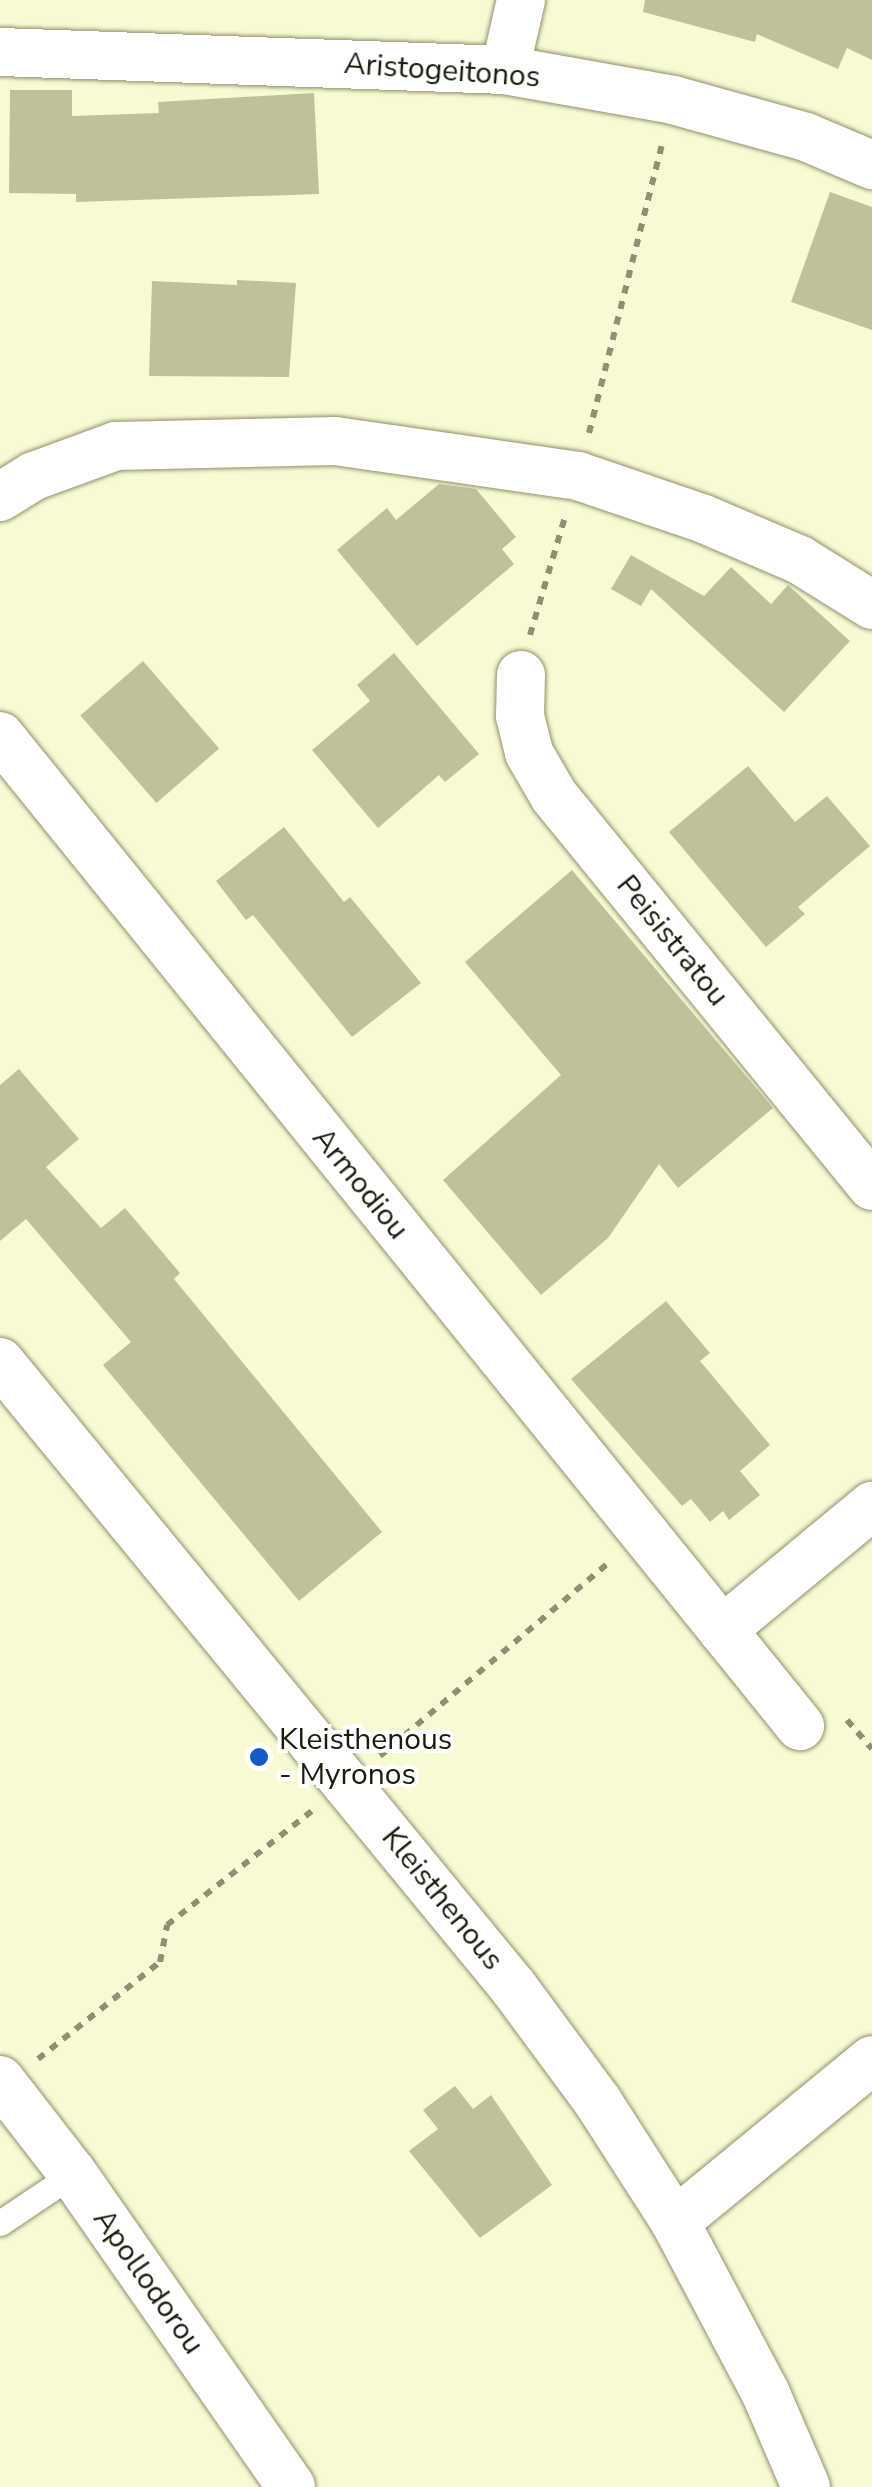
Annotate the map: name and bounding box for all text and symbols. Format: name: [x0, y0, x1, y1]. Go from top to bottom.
street label: Aristogeitonos: [343, 46, 541, 96]
street label: Peisistratou: [608, 868, 736, 1014]
street label: Armodiou: [304, 1121, 416, 1247]
place label: Kleisthenous - Myronos: [279, 1722, 452, 1792]
marker: Kleisthenous - Myronos: [248, 1746, 270, 1768]
street label: Kleisthenous: [374, 1820, 510, 1978]
street label: Apollodorou: [85, 2203, 211, 2361]

